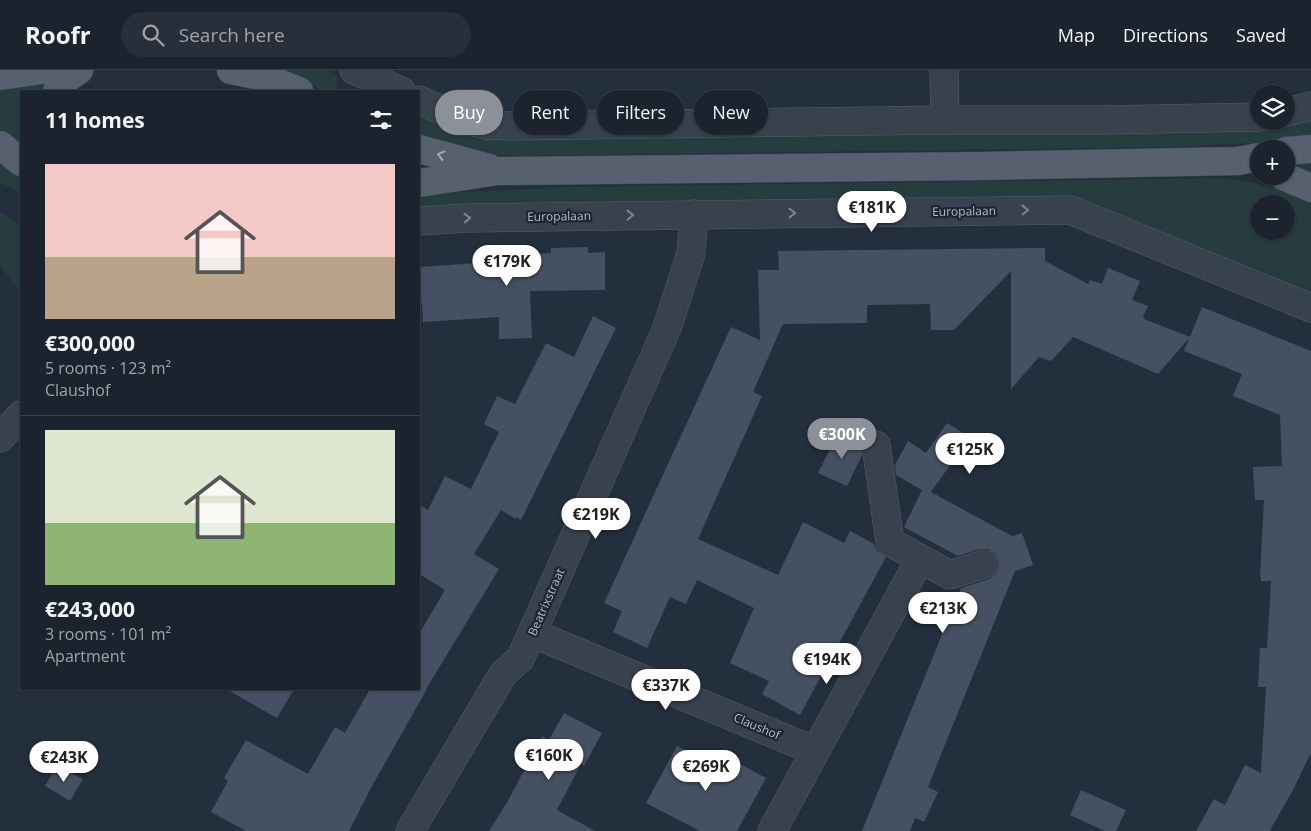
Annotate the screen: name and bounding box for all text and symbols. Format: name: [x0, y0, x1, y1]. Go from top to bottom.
search box: [121, 12, 471, 57]
text: Roofr: [25, 18, 91, 51]
icon: search: [139, 21, 167, 49]
text: Search here: [179, 22, 285, 48]
text: Map: [1058, 23, 1095, 47]
text: Directions: [1123, 23, 1208, 47]
text: Saved: [1236, 23, 1286, 47]
map controls: [1250, 85, 1295, 240]
button: layers: [1250, 85, 1295, 130]
chip: Buy: [435, 90, 503, 135]
chip: Rent: [513, 90, 587, 135]
chip: Filters: [597, 90, 684, 135]
chip: New: [694, 90, 768, 135]
text: 11 homes: [45, 106, 145, 134]
icon: filters: [367, 106, 395, 134]
button: +: [1250, 140, 1295, 185]
one-way arrow: [437, 150, 446, 161]
pin: €181K: [837, 190, 907, 233]
button: −: [1250, 195, 1295, 240]
text: €181K: [848, 196, 896, 218]
icon: home: [175, 197, 265, 287]
street label: Europalaan: [932, 202, 996, 220]
one-way arrow: [1022, 205, 1029, 215]
street label: Europalaan: [527, 207, 591, 225]
one-way arrow: [789, 208, 797, 218]
one-way arrow: [626, 210, 634, 220]
one-way arrow: [464, 212, 472, 223]
pin: €179K: [472, 244, 542, 287]
text: €179K: [483, 250, 531, 272]
text: €300,000: [45, 329, 135, 357]
text: 5 rooms · 123 m²: [45, 357, 171, 379]
text: Claushof: [45, 379, 110, 401]
pin: €300K: [807, 418, 877, 460]
text: €300K: [818, 423, 866, 445]
pin: €125K: [935, 432, 1005, 475]
text: €125K: [946, 438, 994, 460]
icon: home: [175, 462, 265, 552]
pin: €219K: [561, 498, 631, 540]
text: €219K: [572, 503, 620, 525]
street label: Beatrixstraat: [524, 566, 568, 638]
pin: €213K: [908, 592, 978, 634]
text: €243,000: [45, 595, 135, 623]
text: €213K: [919, 597, 967, 619]
text: 3 rooms · 101 m²: [45, 623, 171, 645]
pin: €194K: [792, 642, 862, 685]
text: Apartment: [45, 645, 125, 667]
text: €194K: [803, 648, 851, 670]
pin: €337K: [631, 668, 701, 711]
text: €337K: [642, 674, 690, 696]
street label: Claushof: [731, 709, 784, 744]
pin: €160K: [514, 738, 584, 781]
pin: €243K: [29, 740, 99, 783]
text: €160K: [525, 744, 573, 766]
text: €243K: [40, 746, 88, 768]
pin: €269K: [671, 750, 741, 792]
text: €269K: [682, 755, 730, 777]

